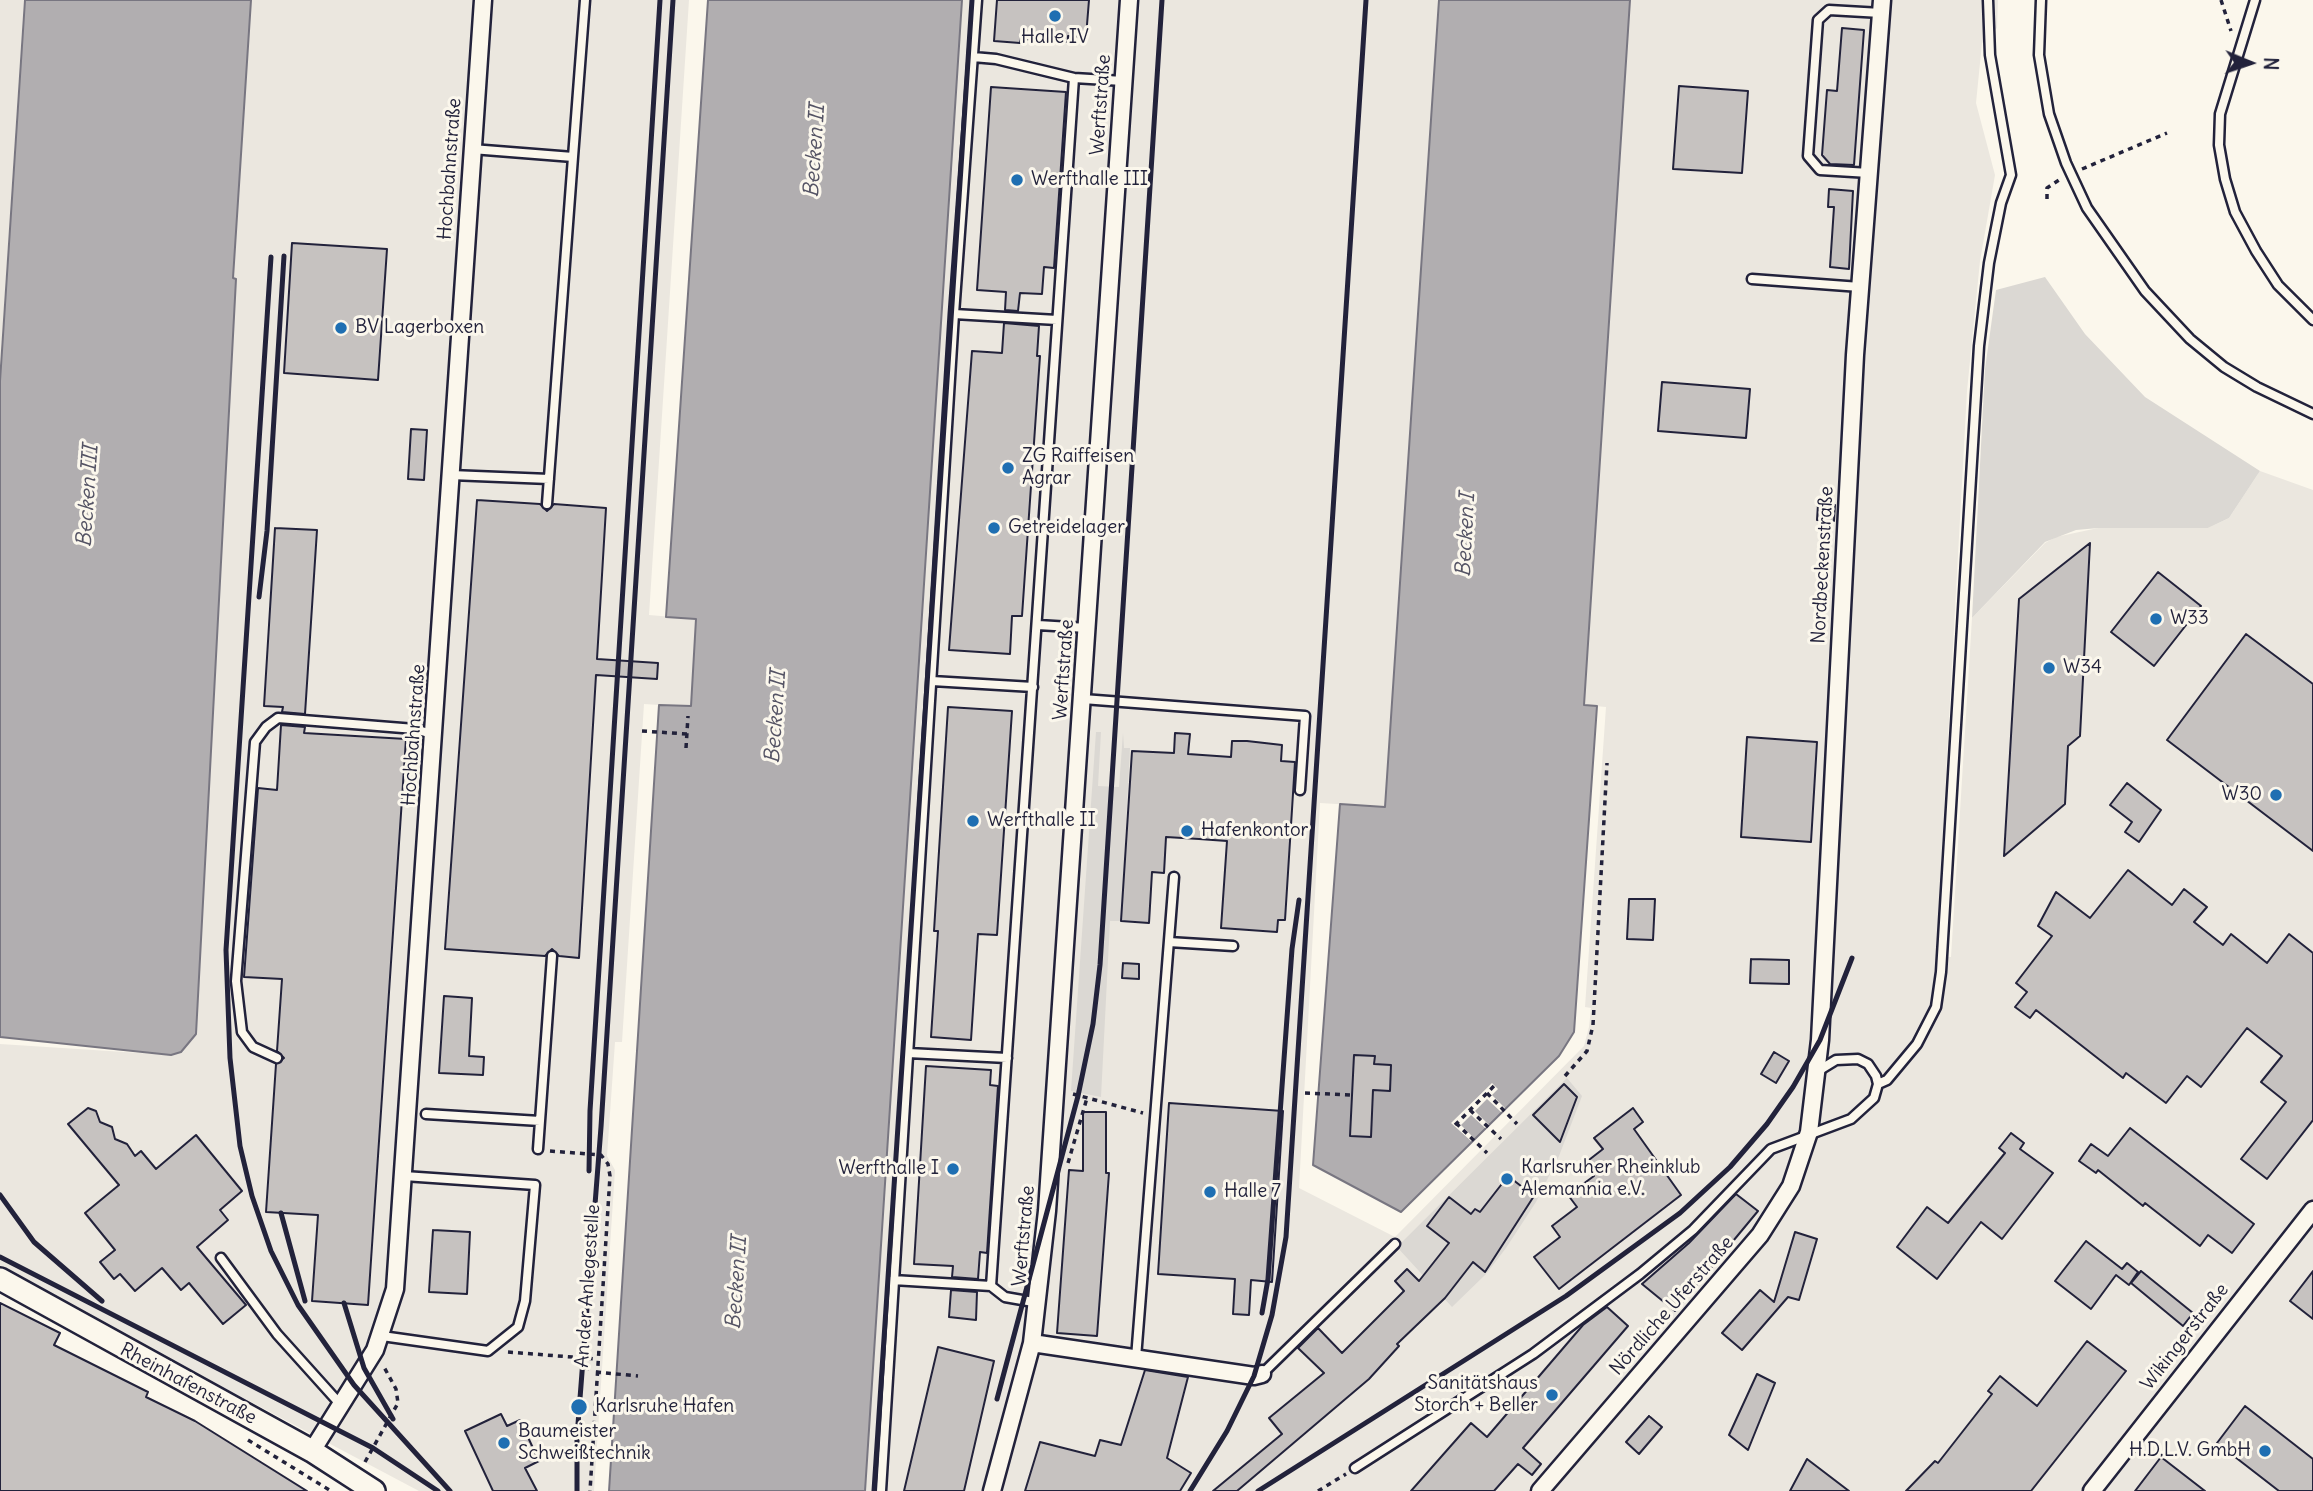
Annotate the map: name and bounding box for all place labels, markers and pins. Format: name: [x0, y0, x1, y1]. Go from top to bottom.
marker: Halle IV: [1047, 8, 1063, 24]
place label: Halle IV: [1021, 27, 1089, 49]
place label: Werfthalle III: [1031, 169, 1148, 191]
marker: Werfthalle III: [1009, 172, 1025, 188]
place label: BV Lagerboxen: [355, 317, 484, 339]
marker: BV Lagerboxen: [333, 320, 349, 336]
place label: ZG Raiffeisen Agrar: [1022, 446, 1134, 490]
marker: ZG Raiffeisen Agrar: [1000, 460, 1016, 476]
place label: Getreidelager: [1008, 517, 1125, 539]
marker: Getreidelager: [986, 520, 1002, 536]
place label: W33: [2170, 608, 2209, 630]
marker: W33: [2148, 611, 2164, 627]
place label: W34: [2063, 657, 2102, 679]
marker: W34: [2041, 660, 2057, 676]
place label: W30: [2221, 784, 2262, 806]
marker: W30: [2268, 787, 2284, 803]
place label: Werfthalle II: [987, 810, 1096, 832]
marker: Werfthalle II: [965, 813, 981, 829]
place label: Hafenkontor: [1201, 820, 1308, 842]
marker: Hafenkontor: [1179, 823, 1195, 839]
place label: Karlsruher Rheinklub Alemannia e.V.: [1521, 1157, 1701, 1201]
place label: Werfthalle I: [838, 1158, 939, 1180]
marker: Werfthalle I: [945, 1161, 961, 1177]
marker: Karlsruher Rheinklub Alemannia e.V.: [1499, 1171, 1515, 1187]
place label: Halle 7: [1224, 1181, 1281, 1203]
marker: Halle 7: [1202, 1184, 1218, 1200]
place label: Sanitätshaus Storch + Beller: [1414, 1373, 1538, 1417]
marker: Sanitätshaus Storch + Beller: [1544, 1387, 1560, 1403]
place label: Karlsruhe Hafen: [595, 1396, 734, 1418]
marker: Karlsruhe Hafen: [569, 1397, 589, 1417]
place label: Baumeister Schweißtechnik: [518, 1421, 651, 1465]
marker: Baumeister Schweißtechnik: [496, 1435, 512, 1451]
place label: H.D.L.V. GmbH: [2129, 1440, 2251, 1462]
marker: H.D.L.V. GmbH: [2257, 1443, 2273, 1459]

